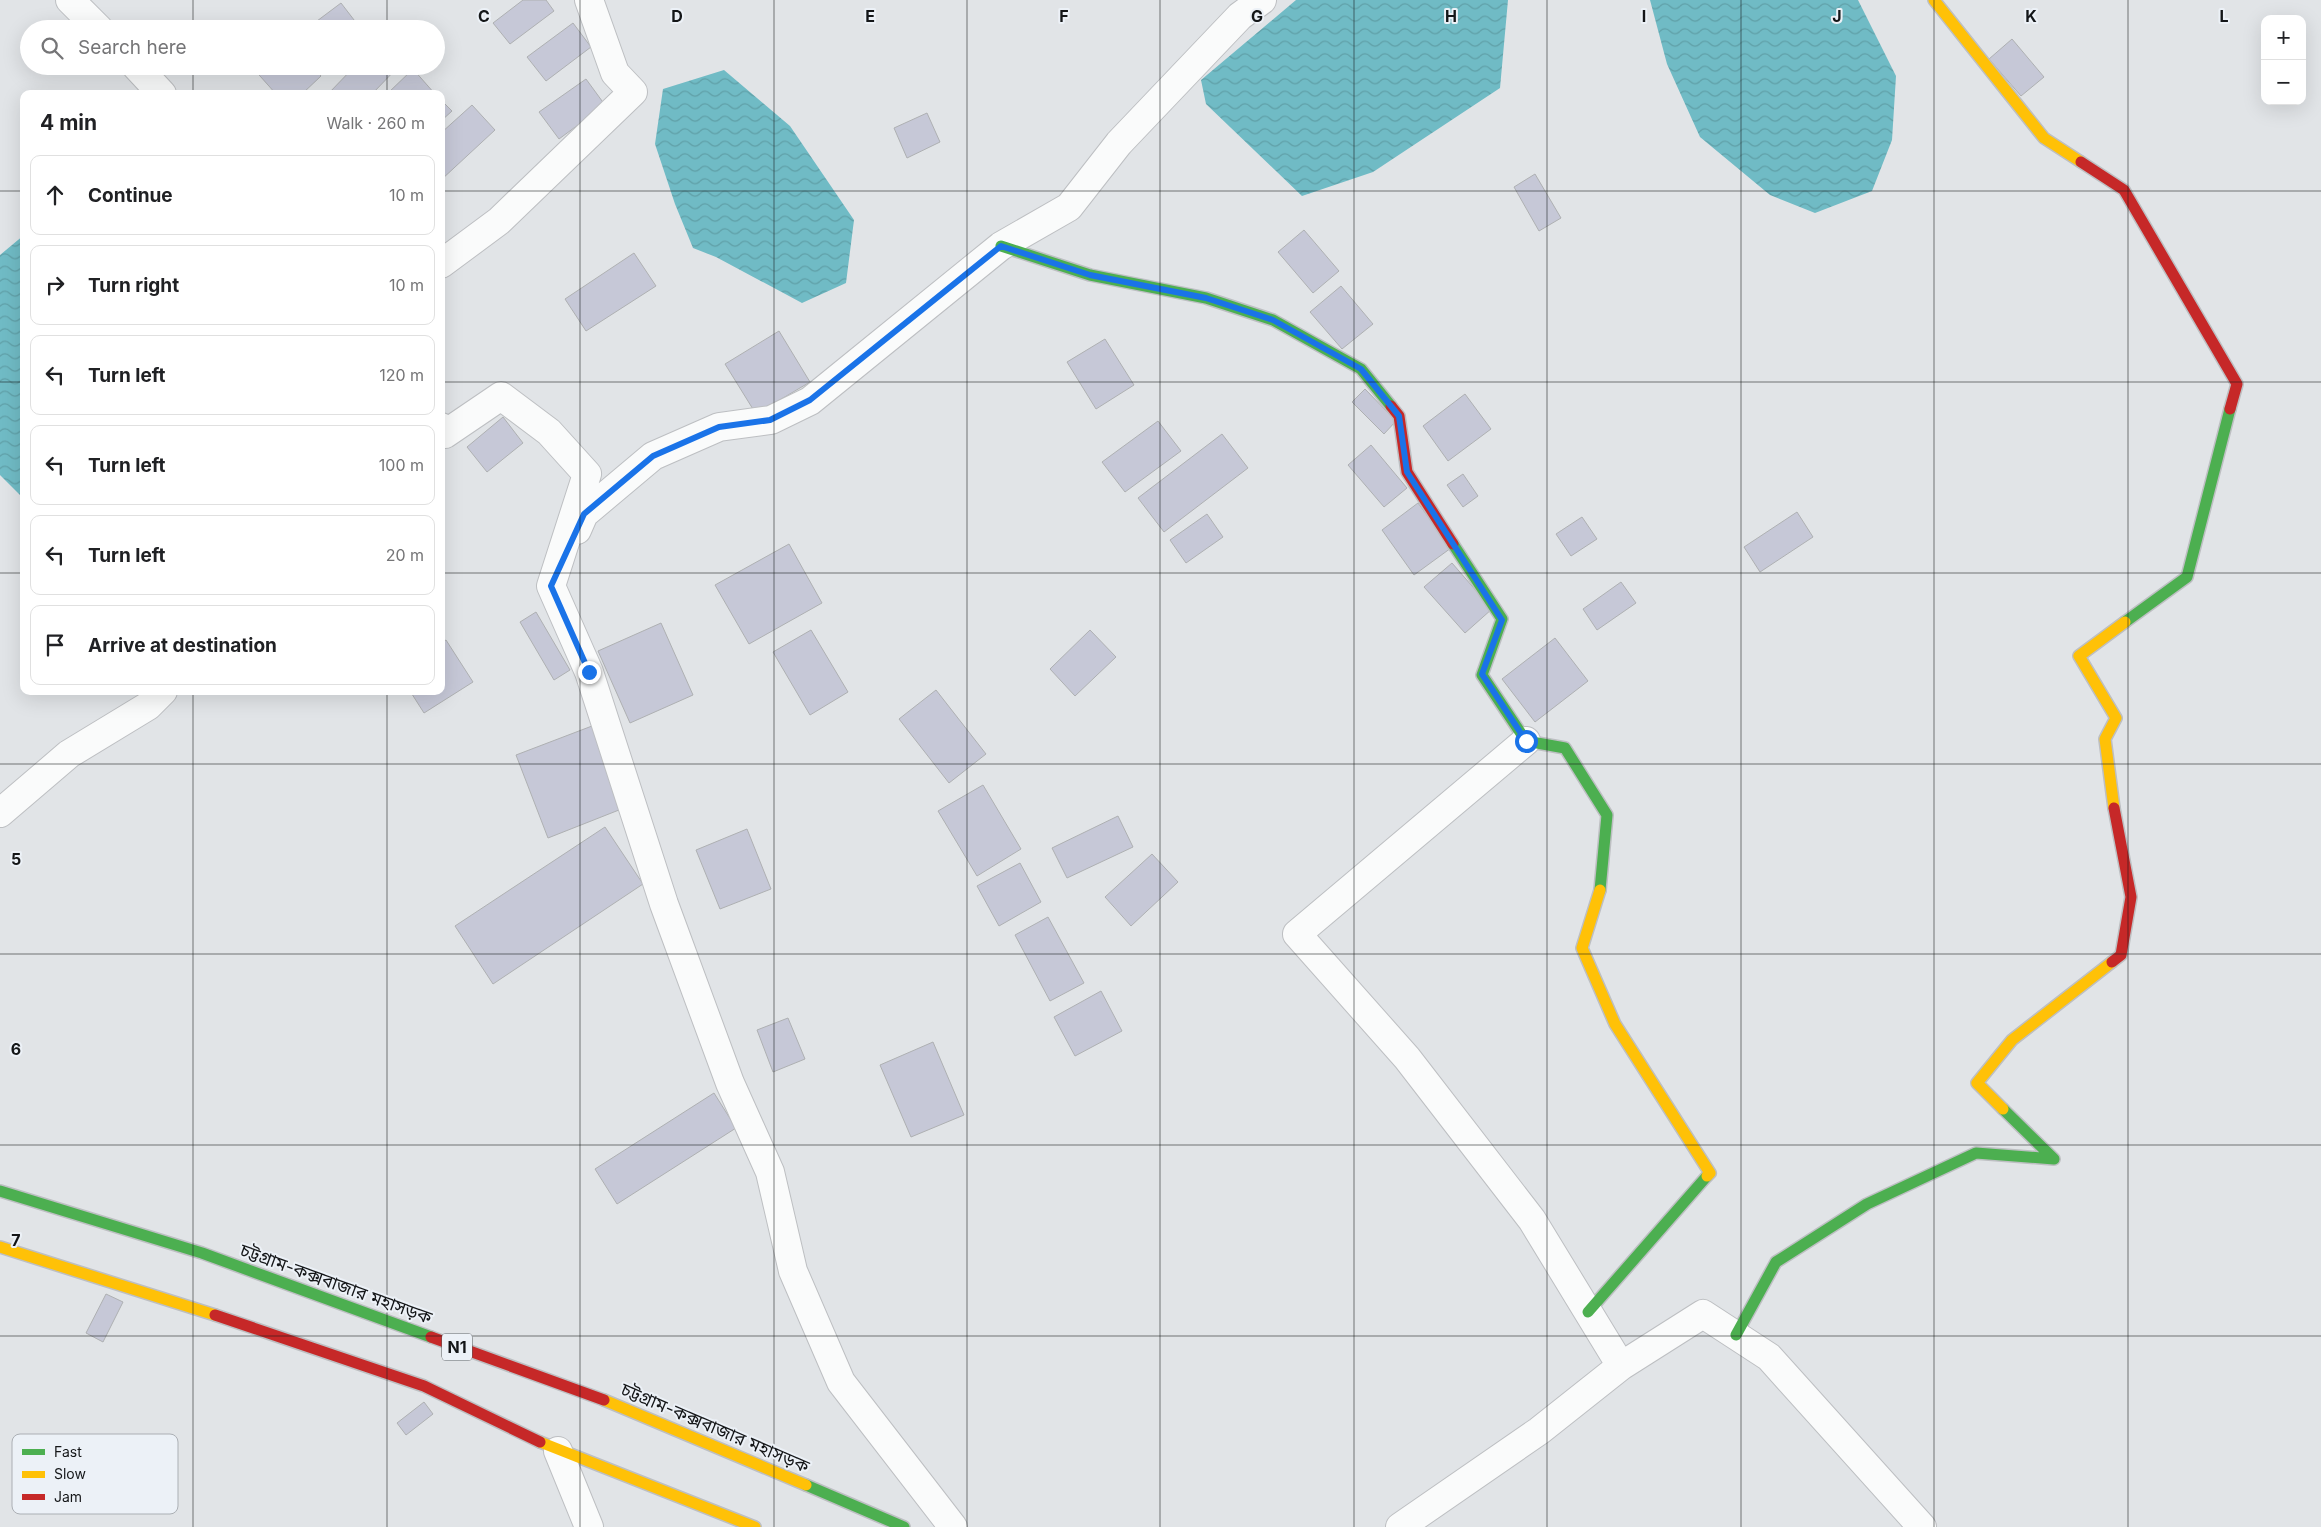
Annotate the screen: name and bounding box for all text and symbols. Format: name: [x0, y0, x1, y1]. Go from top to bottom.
text: C: [478, 6, 490, 26]
text: D: [671, 6, 683, 26]
text: E: [865, 6, 875, 26]
text: F: [1059, 6, 1069, 26]
text: G: [1251, 6, 1263, 26]
text: H: [1445, 6, 1457, 26]
text: I: [1642, 6, 1646, 26]
text: J: [1832, 6, 1842, 26]
text: K: [2025, 6, 2037, 26]
text: L: [2219, 6, 2229, 26]
map controls: [2261, 15, 2306, 105]
button: +: [2261, 15, 2306, 60]
search box: [20, 20, 445, 75]
icon: search: [38, 34, 66, 62]
text: Search here: [78, 36, 187, 59]
button: −: [2261, 60, 2306, 105]
text: 4 min: [40, 110, 97, 135]
text: Walk · 260 m: [327, 113, 425, 133]
icon: ahead: [41, 181, 69, 209]
text: Continue: [88, 184, 173, 207]
text: 10 m: [389, 185, 424, 205]
icon: right: [41, 271, 69, 299]
text: Turn right: [88, 274, 179, 297]
text: 10 m: [389, 275, 424, 295]
icon: left: [41, 361, 69, 389]
text: Turn left: [88, 364, 166, 387]
text: 120 m: [379, 365, 424, 385]
icon: left: [41, 451, 69, 479]
text: Turn left: [88, 454, 166, 477]
text: 100 m: [379, 455, 424, 475]
icon: left: [41, 541, 69, 569]
text: Turn left: [88, 544, 166, 567]
text: 20 m: [386, 545, 424, 565]
icon: arrive: [41, 631, 69, 659]
text: Arrive at destination: [88, 634, 277, 657]
route end: [578, 661, 601, 684]
route start: [1515, 730, 1538, 753]
text: 5: [11, 849, 21, 869]
text: 6: [11, 1039, 21, 1059]
text: 7: [11, 1230, 21, 1250]
street label: চট্টগ্রাম-কক্সবাজার মহাসড়ক: [236, 1239, 435, 1328]
road number: N1: [442, 1334, 472, 1360]
street label: চট্টগ্রাম-কক্সবাজার মহাসড়ক: [617, 1378, 813, 1477]
legend: [12, 1434, 178, 1514]
text: Fast: [54, 1443, 82, 1460]
text: Slow: [54, 1465, 86, 1482]
text: Jam: [54, 1488, 82, 1505]

